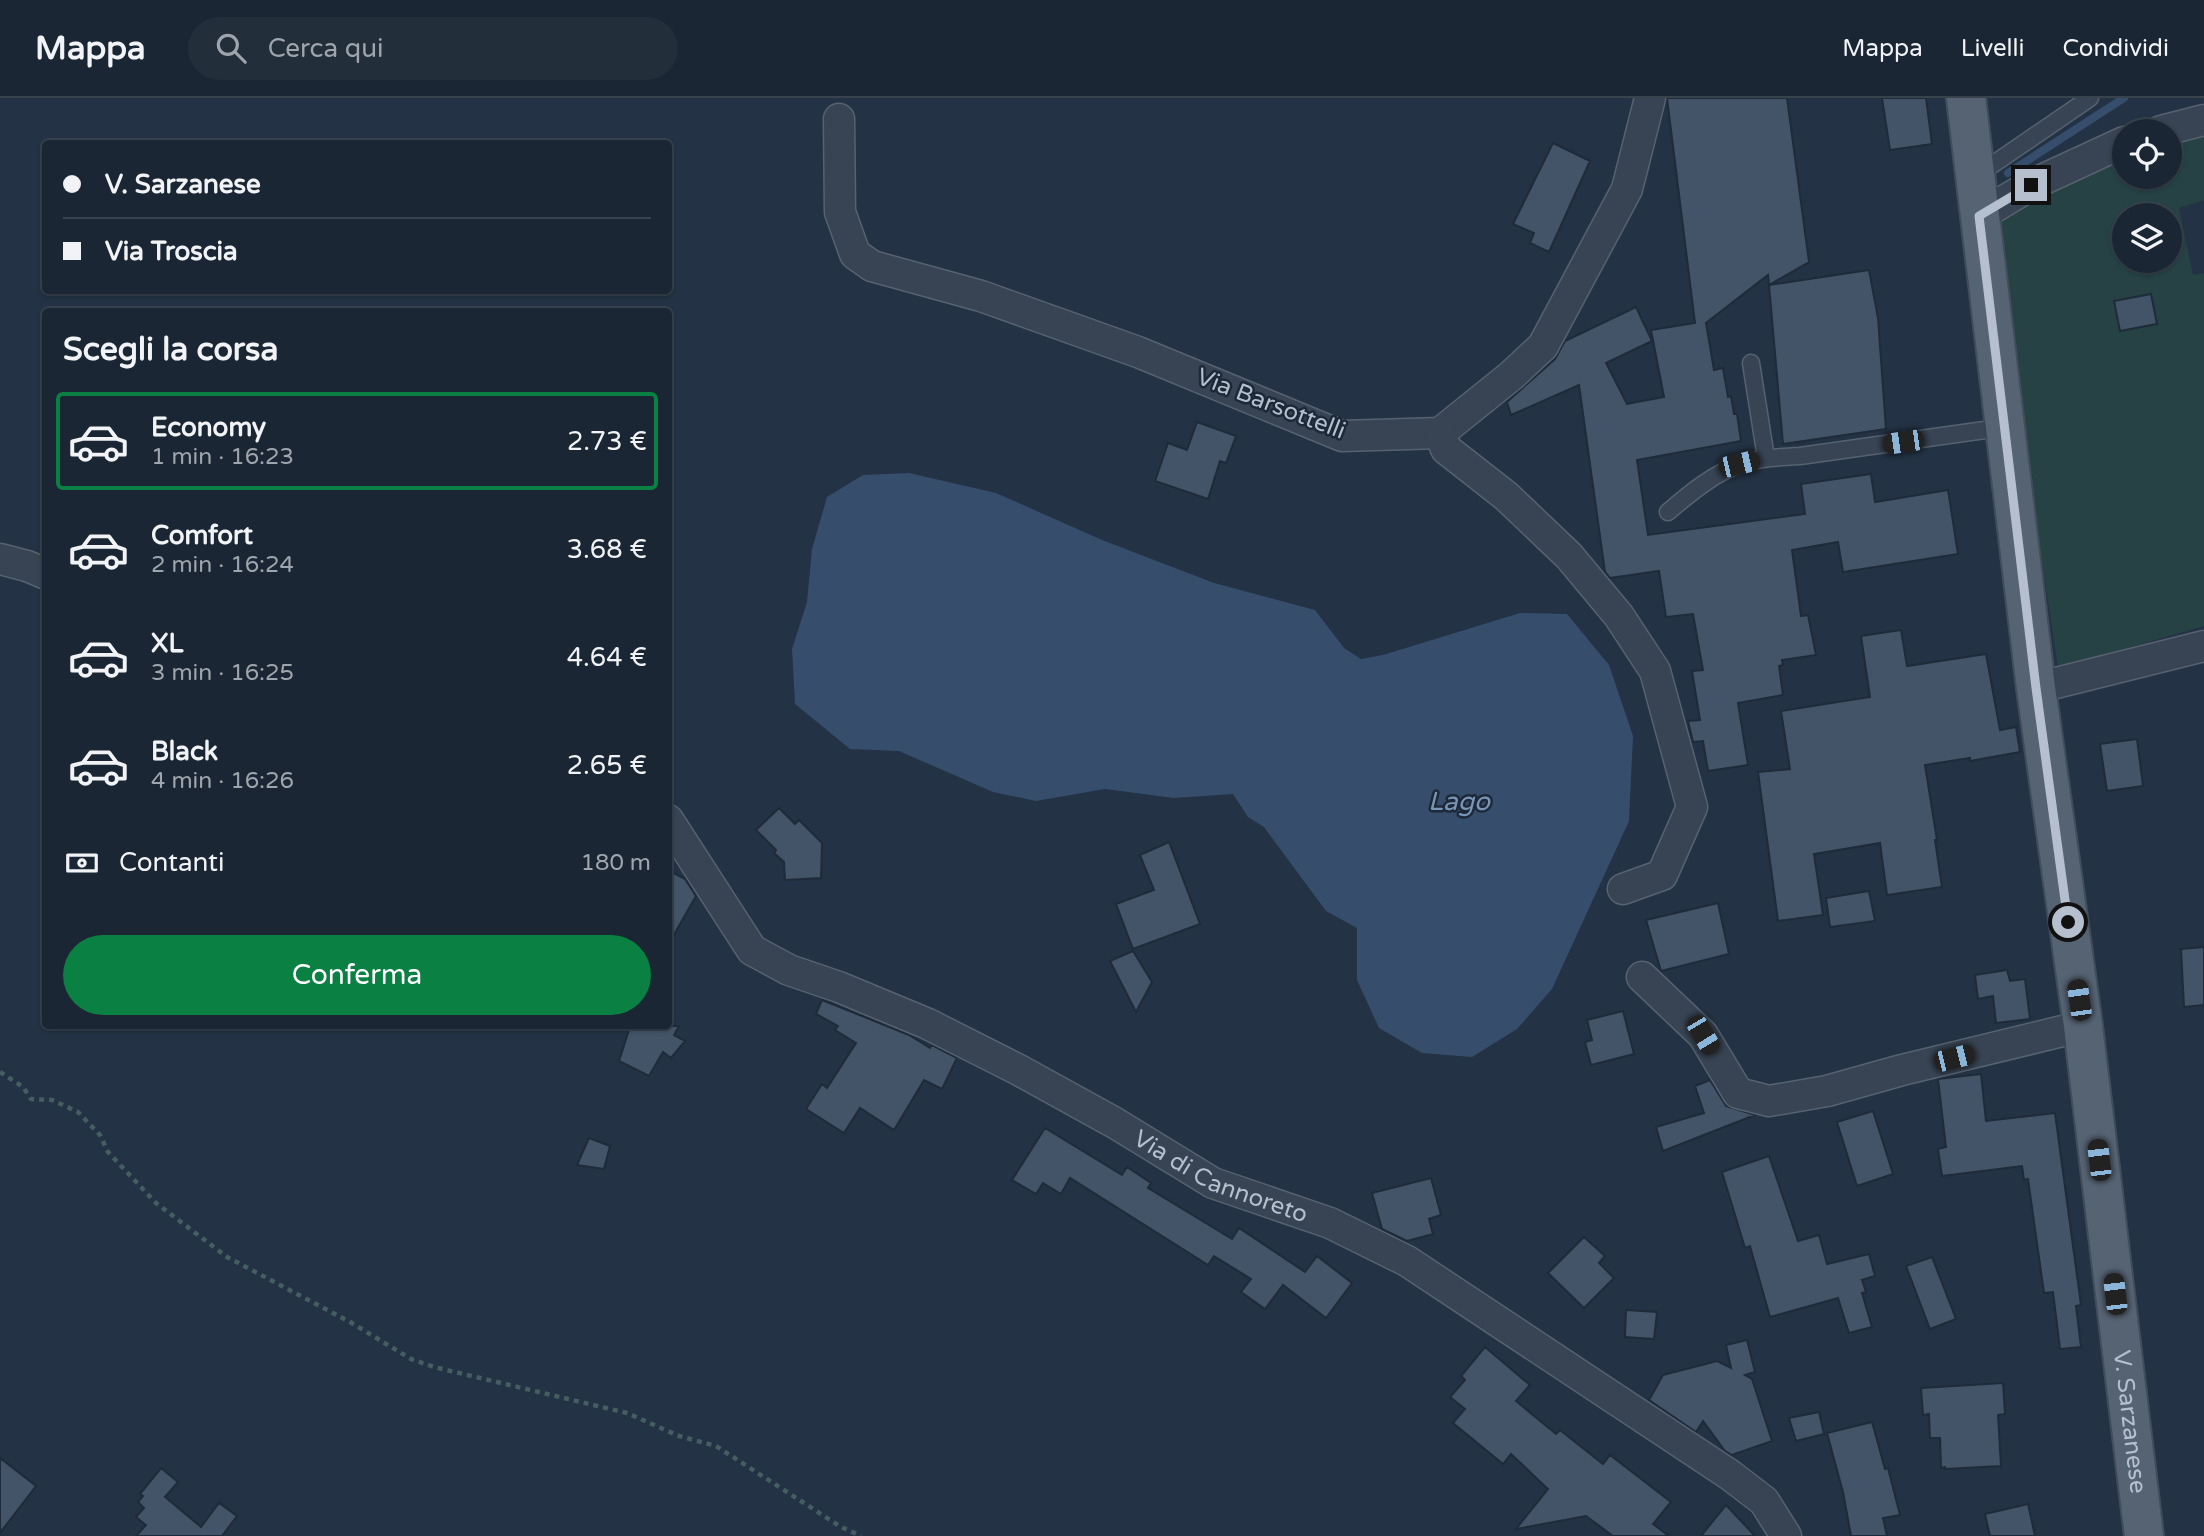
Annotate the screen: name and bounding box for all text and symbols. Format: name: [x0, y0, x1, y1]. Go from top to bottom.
search box: [188, 17, 678, 80]
text: Mappa: [35, 29, 146, 68]
icon: search: [212, 29, 250, 67]
text: Cerca qui: [268, 33, 384, 64]
text: Mappa: [1842, 34, 1923, 63]
text: Livelli: [1961, 34, 2025, 63]
text: Condividi: [2063, 34, 2169, 63]
map controls: [2112, 119, 2182, 273]
button: locate: [2112, 119, 2182, 189]
text: V. Sarzanese: [105, 169, 261, 200]
route end: [2015, 169, 2047, 201]
button: layers: [2112, 203, 2182, 273]
text: Via Troscia: [105, 236, 238, 267]
text: Scegli la corsa: [63, 331, 278, 369]
street label: Via Barsottelli: [1192, 362, 1350, 446]
icon: car: [67, 410, 130, 473]
text: Economy: [151, 412, 266, 443]
text: 2.73 €: [567, 426, 647, 457]
car: [1881, 429, 1926, 455]
text: 1 min · 16:23: [151, 443, 294, 471]
car: [1717, 449, 1762, 479]
icon: car: [67, 518, 130, 581]
text: Comfort: [151, 520, 253, 551]
text: 3.68 €: [567, 534, 647, 565]
text: 2 min · 16:24: [151, 551, 294, 579]
icon: car: [67, 626, 130, 689]
text: XL: [151, 628, 183, 659]
text: 4.64 €: [567, 642, 647, 673]
text: 3 min · 16:25: [151, 659, 294, 687]
icon: car: [67, 734, 130, 797]
text: Black: [151, 736, 218, 767]
text: 2.65 €: [567, 750, 647, 781]
text: 4 min · 16:26: [151, 767, 294, 795]
water label: Lago: [1428, 786, 1491, 817]
icon: cash: [63, 844, 101, 882]
text: Contanti: [119, 847, 224, 878]
text: 180 m: [581, 849, 651, 877]
route start: [2052, 906, 2084, 938]
button: Conferma: [63, 935, 651, 1015]
car: [2066, 978, 2093, 1022]
car: [1684, 1012, 1723, 1058]
car: [1932, 1043, 1977, 1073]
street label: Via di Cannoreto: [1128, 1123, 1312, 1229]
car: [2087, 1138, 2112, 1182]
car: [2103, 1272, 2128, 1316]
street label: V. Sarzanese: [2107, 1349, 2153, 1495]

